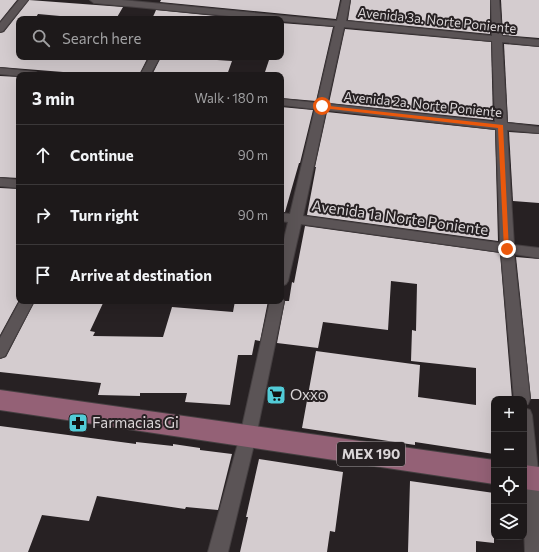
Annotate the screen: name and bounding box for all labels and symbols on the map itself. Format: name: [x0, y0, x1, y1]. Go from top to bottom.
street label: Avenida 3a. Norte Poniente: [357, 4, 517, 36]
street label: Avenida 2a. Norte Poniente: [343, 88, 503, 120]
route start: [313, 97, 331, 115]
street label: Avenida 1a Norte Poniente: [311, 196, 490, 238]
route end: [498, 240, 516, 258]
supermarket icon: Oxxo: [265, 384, 287, 406]
place label: Oxxo: [290, 385, 327, 403]
pharmacy icon: Farmacias Gi: [67, 412, 89, 434]
place label: Farmacias Gi: [92, 413, 179, 431]
road number: MEX 190: [337, 442, 405, 466]

